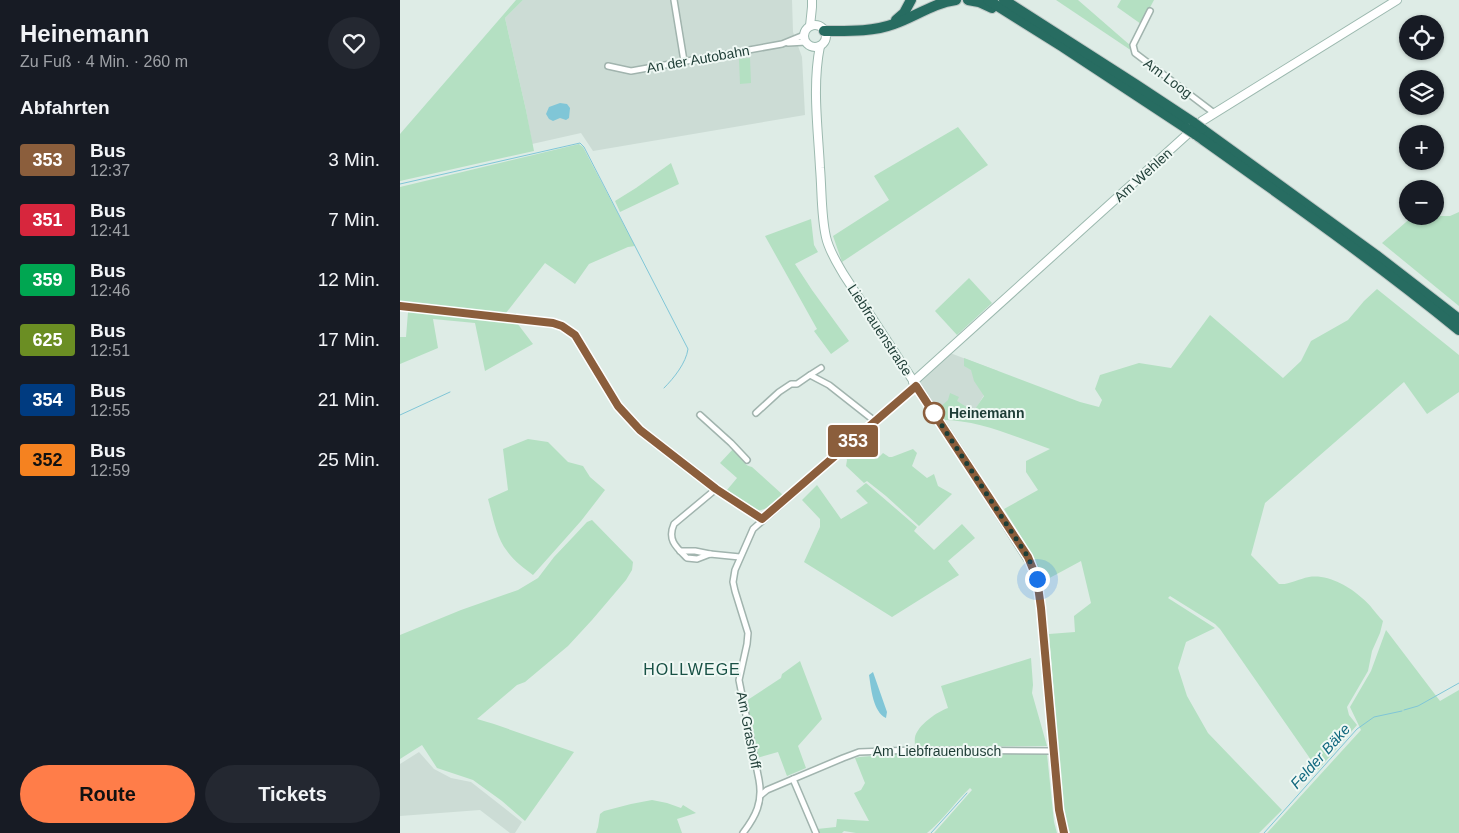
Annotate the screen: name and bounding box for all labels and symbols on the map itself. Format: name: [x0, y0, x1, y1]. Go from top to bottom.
street label: An der Autobahn: [645, 42, 751, 76]
street label: Am Loog: [1141, 55, 1195, 101]
street label: Am Wehlen: [1111, 145, 1175, 205]
street label: Liebfrauenstraße: [844, 281, 916, 379]
marker: Heinemann: [923, 402, 945, 424]
place label: Heinemann: [949, 405, 1024, 421]
line badge: 353: [824, 425, 882, 457]
your location: [1025, 567, 1050, 592]
district label: HOLLWEGE: [643, 661, 741, 678]
street label: Am Grashoff: [734, 690, 764, 770]
water label: Felder Bäke: [1287, 720, 1353, 792]
street label: Am Liebfrauenbusch: [873, 743, 1001, 759]

